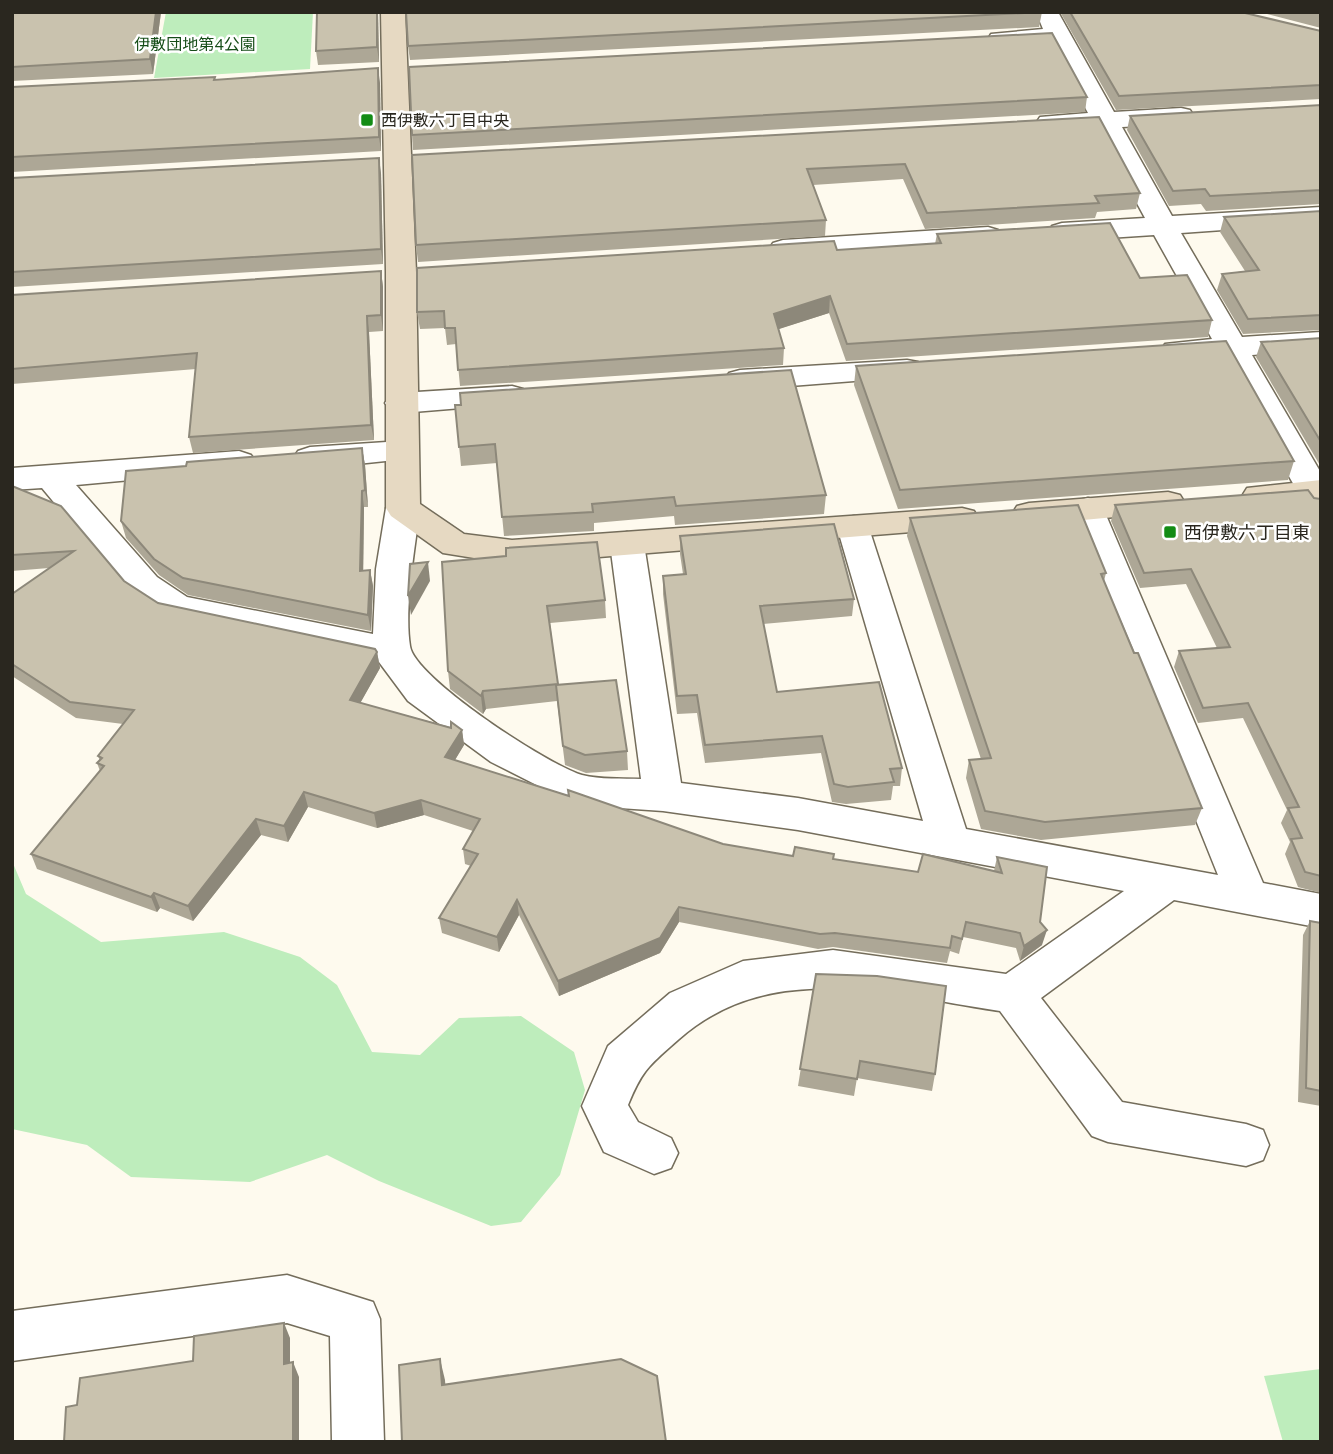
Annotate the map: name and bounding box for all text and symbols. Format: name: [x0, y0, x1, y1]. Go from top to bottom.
park label: 伊敷団地第4公園: [134, 34, 256, 54]
place label: 西伊敷六丁目中央: [381, 110, 509, 130]
marker: 西伊敷六丁目中央: [359, 112, 375, 128]
place label: 西伊敷六丁目東: [1184, 521, 1310, 544]
marker: 西伊敷六丁目東: [1162, 524, 1178, 540]

